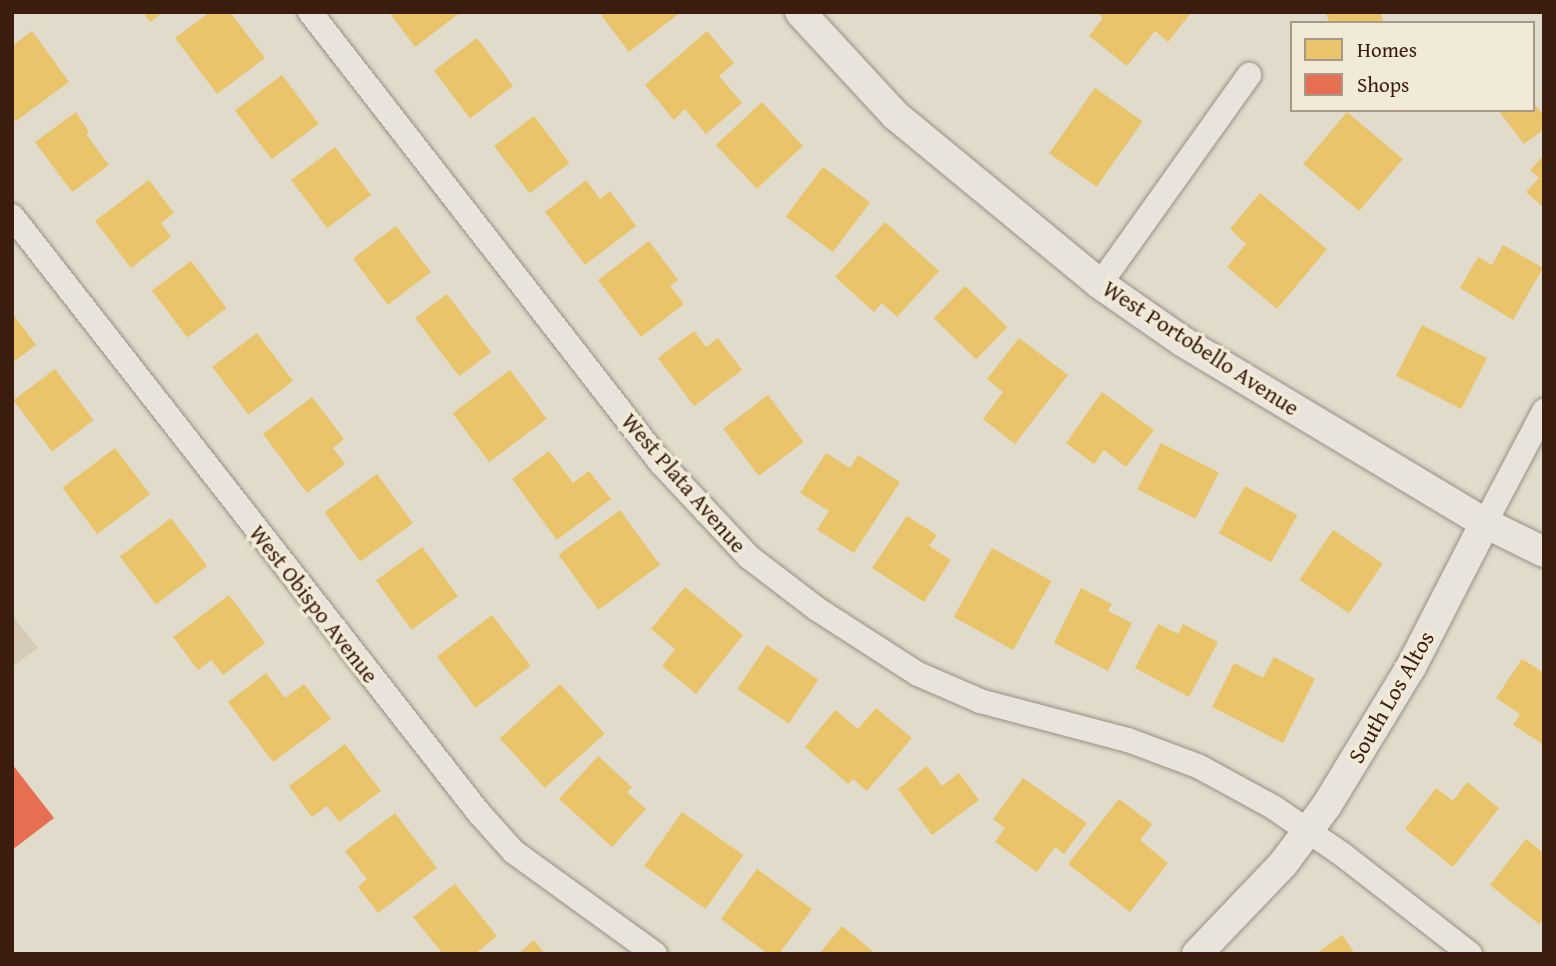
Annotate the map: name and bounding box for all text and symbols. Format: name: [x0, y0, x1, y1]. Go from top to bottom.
legend: [1290, 21, 1535, 112]
text: Homes: [1357, 34, 1417, 65]
text: Shops: [1357, 69, 1409, 100]
street label: West Portobello Avenue: [1098, 274, 1304, 422]
street label: West Plata Avenue: [616, 407, 752, 559]
street label: West Obispo Avenue: [244, 519, 384, 689]
street label: South Los Altos: [1342, 626, 1440, 768]

